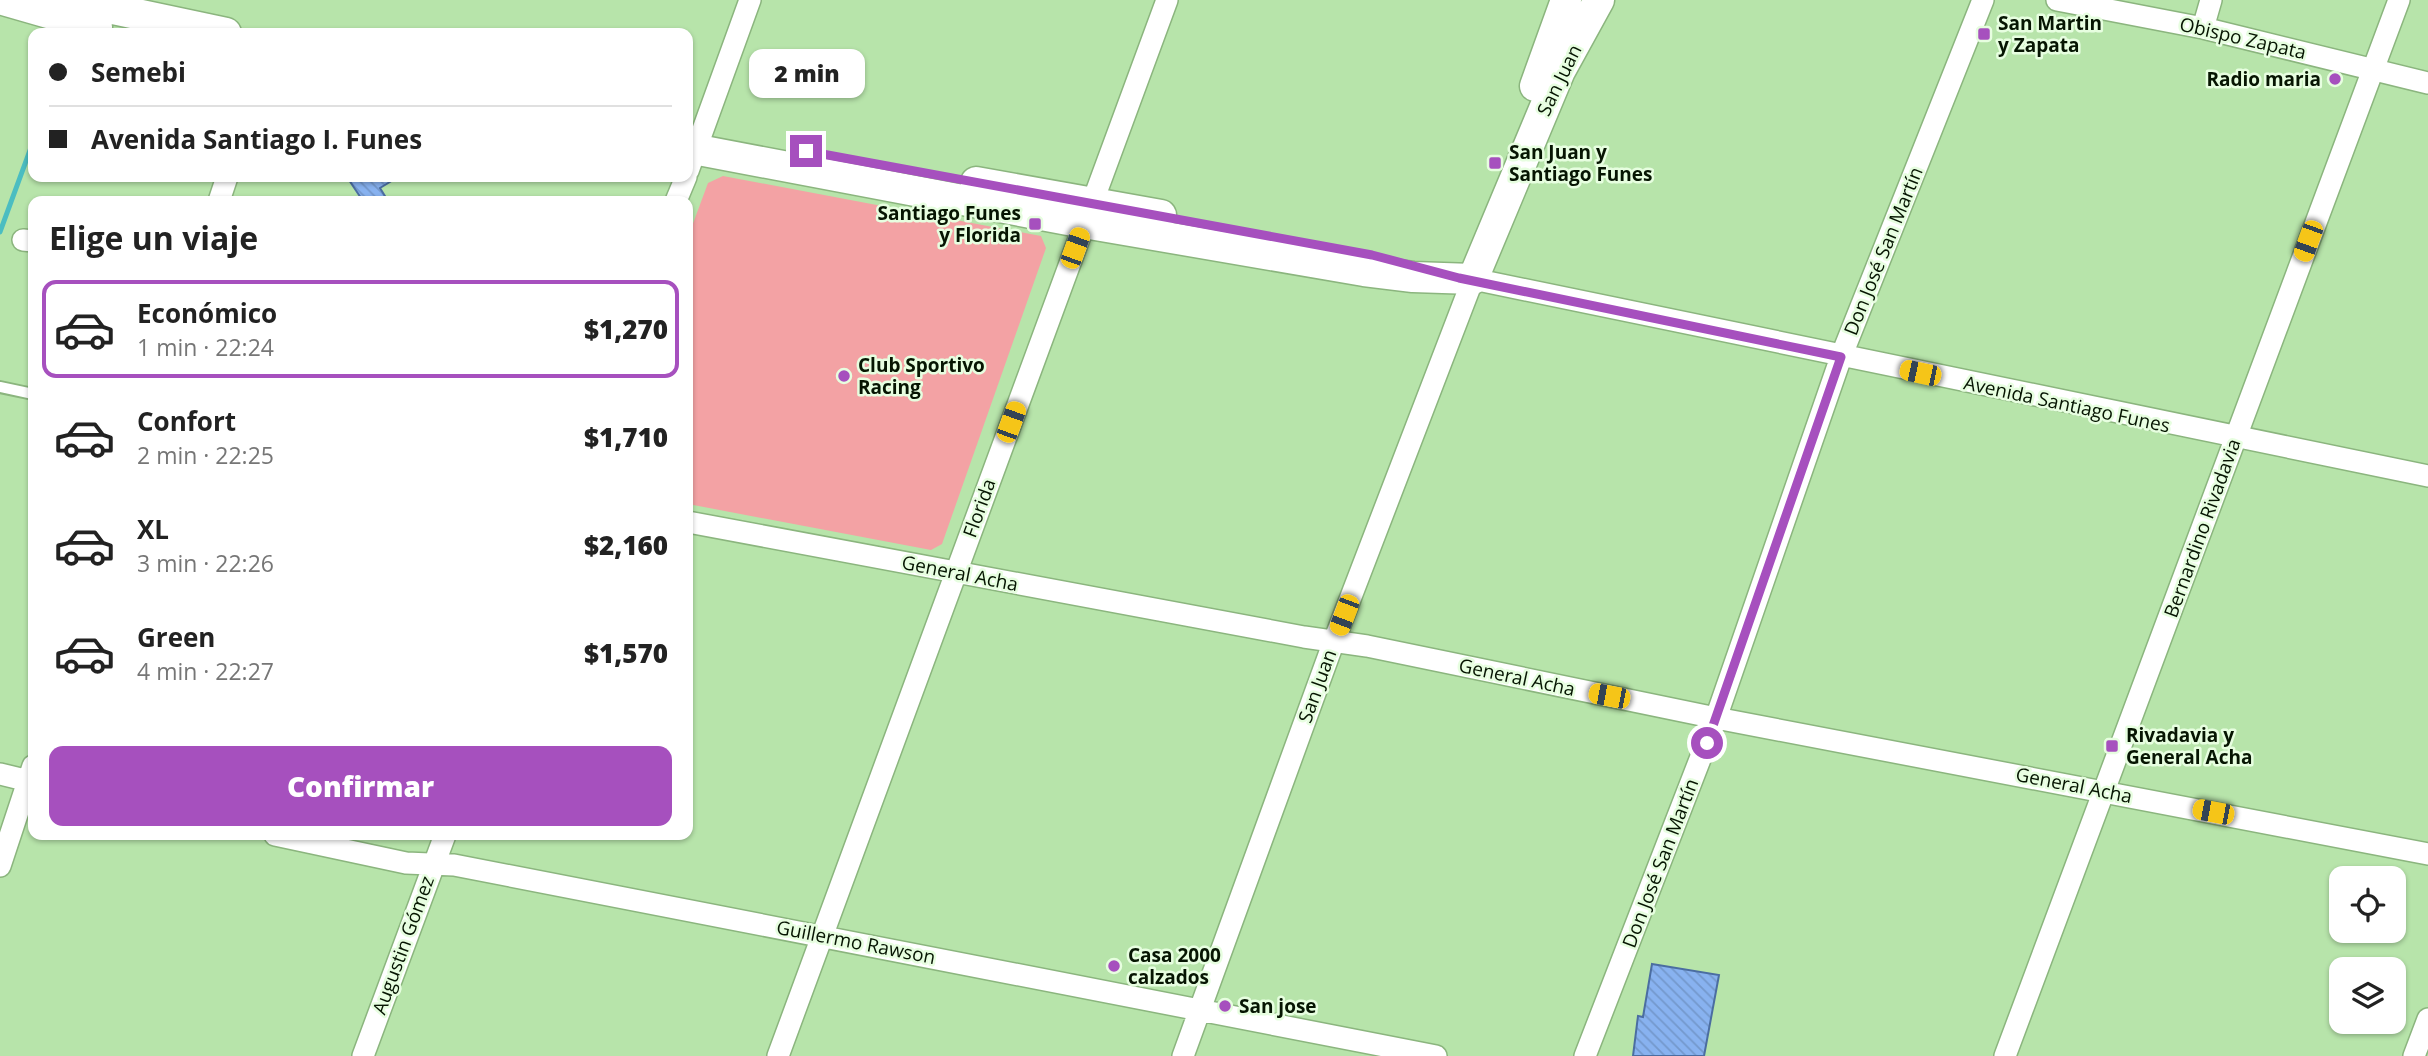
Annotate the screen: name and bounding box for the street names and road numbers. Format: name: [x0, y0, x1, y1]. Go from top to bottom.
street label: Obispo Zapata: [2177, 11, 2309, 65]
street label: San Juan: [1531, 40, 1587, 120]
street label: Don José San Martín: [1837, 163, 1929, 339]
street label: Avenida Santiago Funes: [1962, 369, 2172, 439]
street label: Bernardino Rivadavia: [2158, 435, 2246, 621]
street label: Florida: [956, 475, 1002, 541]
street label: General Acha: [900, 549, 1020, 597]
street label: San Juan: [1292, 646, 1342, 726]
street label: General Acha: [1456, 652, 1578, 702]
street label: General Acha: [2014, 761, 2134, 809]
street label: Don José San Martín: [1616, 775, 1704, 951]
street label: Augustin Gómez: [366, 872, 440, 1018]
street label: Guillermo Rawson: [774, 914, 938, 970]

